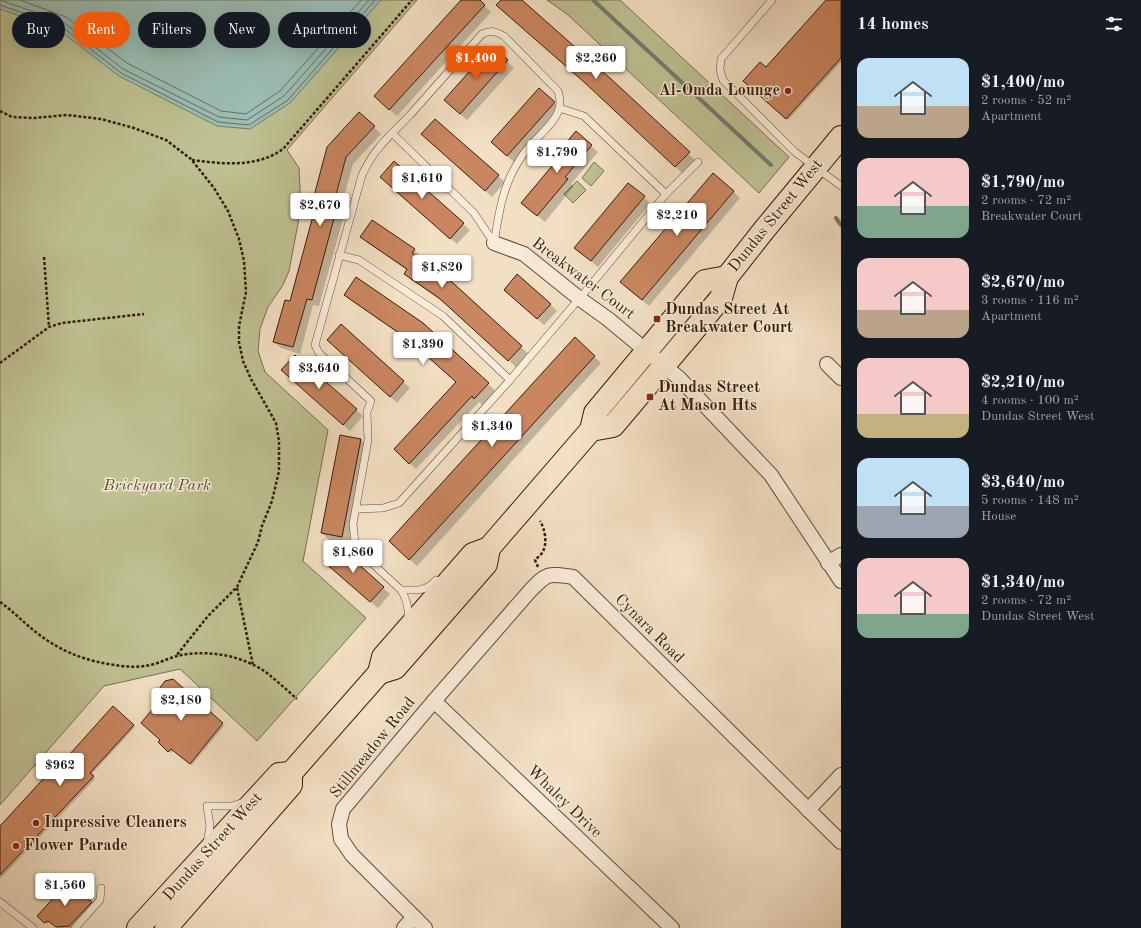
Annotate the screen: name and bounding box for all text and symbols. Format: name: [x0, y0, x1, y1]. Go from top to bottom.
chip: Buy: [12, 12, 65, 48]
chip: Rent: [73, 12, 130, 48]
chip: Filters: [138, 12, 206, 48]
chip: New: [214, 12, 270, 48]
chip: Apartment: [278, 12, 371, 48]
icon: filters: [1103, 13, 1125, 35]
text: 14 homes: [857, 16, 929, 33]
pin: $1,400: [443, 46, 509, 80]
pin: $2,260: [563, 46, 629, 80]
text: $1,400: [455, 52, 497, 65]
text: $2,260: [575, 52, 617, 65]
icon: home: [889, 74, 937, 122]
text: $1,400/mo: [981, 74, 1065, 91]
place label: Al-Omda Lounge: [659, 83, 780, 99]
marker: Al-Omda Lounge: [783, 86, 793, 96]
text: 2 rooms · 52 m²: [981, 94, 1071, 107]
text: Apartment: [981, 110, 1042, 123]
pin: $1,790: [524, 140, 590, 174]
text: $1,790: [536, 146, 578, 159]
street label: Dundas Street West: [726, 156, 826, 275]
pin: $1,610: [389, 166, 455, 200]
text: $1,610: [401, 172, 443, 185]
icon: home: [889, 174, 937, 222]
text: $1,790/mo: [981, 174, 1065, 191]
pin: $2,670: [287, 193, 353, 227]
text: 2 rooms · 72 m²: [981, 194, 1071, 207]
text: $2,670: [299, 199, 341, 212]
pin: $2,210: [644, 203, 710, 237]
text: $2,210: [656, 209, 698, 222]
text: Breakwater Court: [981, 210, 1082, 223]
street label: Breakwater Court: [529, 235, 638, 323]
pin: $1,820: [409, 255, 475, 289]
text: $1,820: [421, 261, 463, 274]
icon: home: [889, 274, 937, 322]
text: $2,670/mo: [981, 274, 1065, 291]
text: 3 rooms · 116 m²: [981, 294, 1079, 307]
place label: Dundas Street At Breakwater Court: [665, 302, 793, 336]
text: Apartment: [981, 310, 1042, 323]
marker: Dundas Street At Breakwater Court: [652, 314, 662, 324]
pin: $1,390: [390, 332, 456, 366]
text: $1,390: [402, 338, 444, 351]
pin: $3,640: [286, 356, 352, 390]
text: $3,640: [298, 362, 340, 375]
icon: home: [889, 374, 937, 422]
text: $2,210/mo: [981, 374, 1065, 391]
place label: Dundas Street At Mason Hts: [658, 380, 760, 414]
marker: Dundas Street At Mason Hts: [645, 392, 655, 402]
text: 4 rooms · 100 m²: [981, 394, 1079, 407]
text: Dundas Street West: [981, 410, 1095, 423]
pin: $1,340: [459, 414, 525, 448]
text: $1,340: [471, 420, 513, 433]
icon: home: [889, 474, 937, 522]
text: $3,640/mo: [981, 474, 1065, 491]
park label: Brickyard Park: [102, 478, 211, 494]
text: 5 rooms · 148 m²: [981, 494, 1079, 507]
text: House: [981, 510, 1016, 523]
pin: $1,860: [320, 540, 386, 574]
text: $1,860: [332, 546, 374, 559]
icon: home: [889, 574, 937, 622]
text: $1,340/mo: [981, 574, 1065, 591]
street label: Cynara Road: [611, 591, 687, 667]
text: 2 rooms · 72 m²: [981, 594, 1071, 607]
text: Dundas Street West: [981, 610, 1095, 623]
pin: $2,180: [148, 688, 214, 722]
text: $2,180: [160, 694, 202, 707]
street label: Stillmeadow Road: [327, 694, 419, 802]
pin: $962: [36, 753, 84, 787]
text: $962: [45, 759, 75, 772]
street label: Whaley Drive: [524, 763, 604, 841]
street label: Dundas Street West: [160, 789, 266, 904]
place label: Impressive Cleaners: [44, 815, 187, 831]
marker: Impressive Cleaners: [31, 818, 41, 828]
place label: Flower Parade: [24, 838, 128, 854]
marker: Flower Parade: [11, 841, 21, 851]
pin: $1,560: [32, 873, 98, 907]
text: $1,560: [44, 879, 86, 892]

